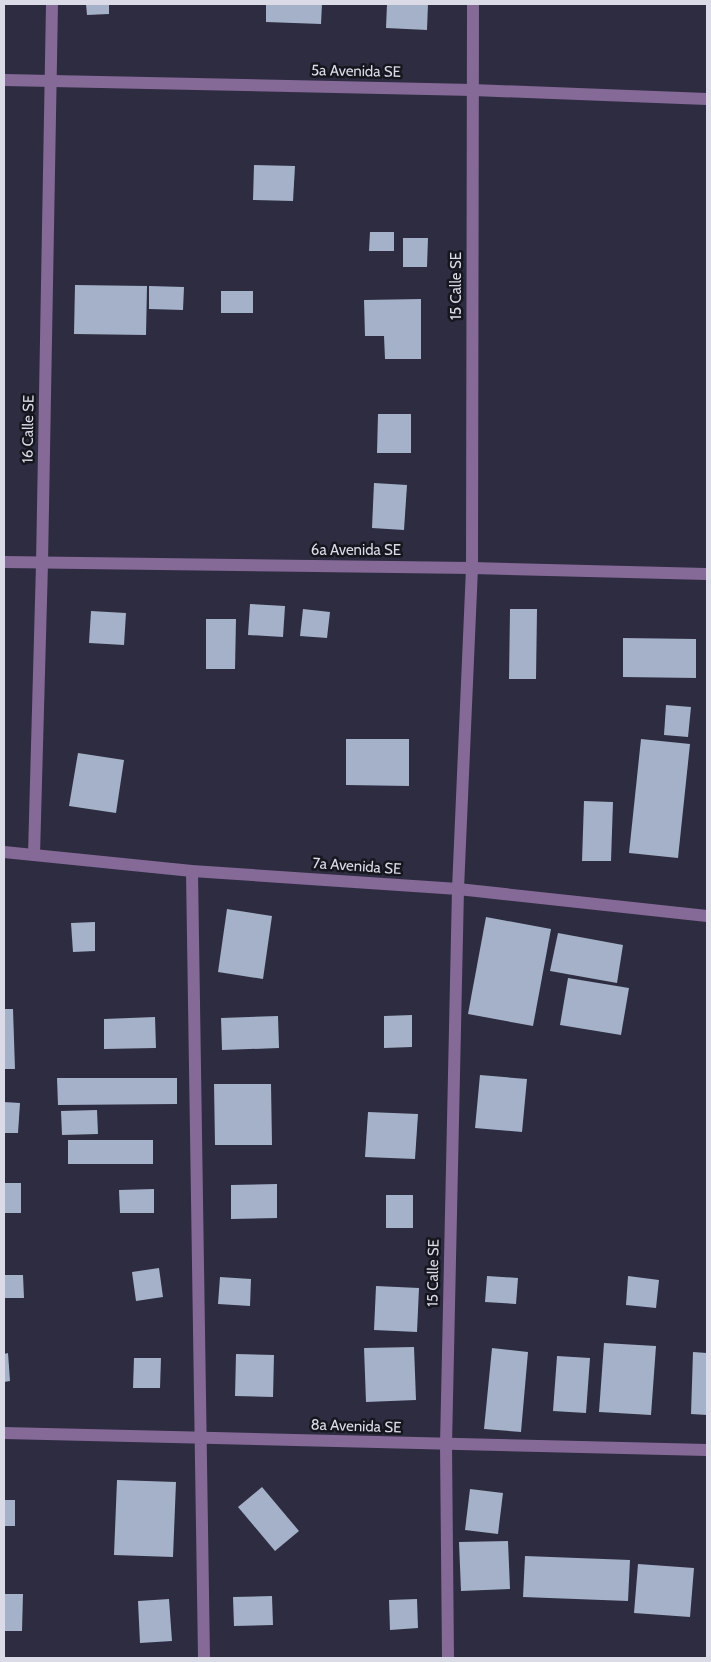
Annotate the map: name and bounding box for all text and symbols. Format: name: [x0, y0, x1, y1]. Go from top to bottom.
street label: 5a Avenida SE: [311, 61, 401, 81]
street label: 15 Calle SE: [447, 252, 465, 320]
street label: 16 Calle SE: [18, 395, 38, 463]
street label: 6a Avenida SE: [311, 541, 401, 559]
street label: 7a Avenida SE: [312, 854, 402, 878]
street label: 15 Calle SE: [423, 1239, 443, 1307]
street label: 8a Avenida SE: [310, 1415, 402, 1437]

